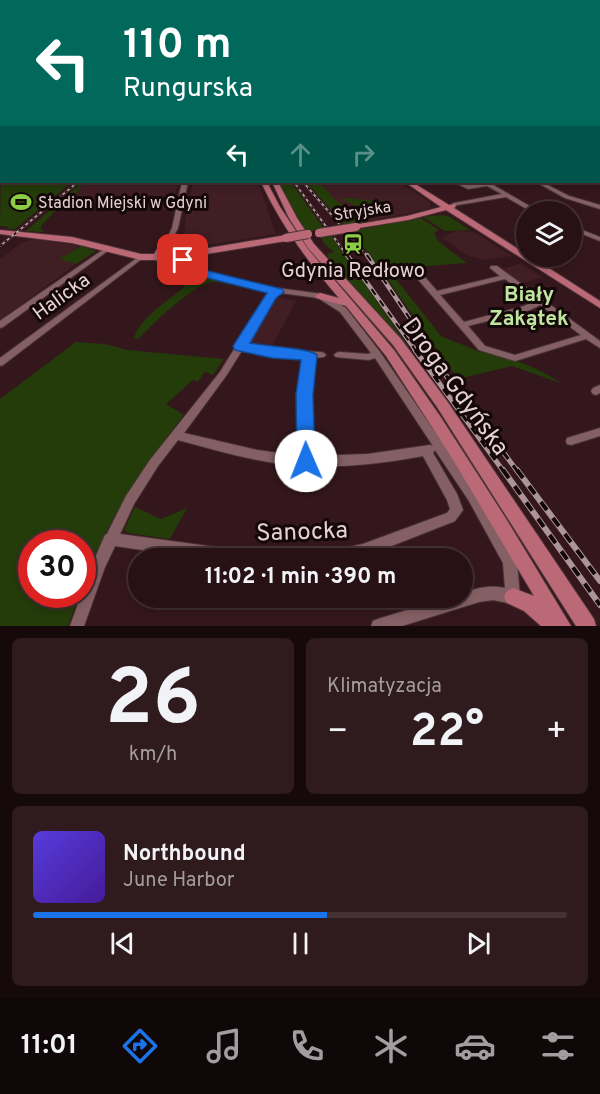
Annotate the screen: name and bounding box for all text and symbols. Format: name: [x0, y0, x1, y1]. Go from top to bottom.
text: 110 m: [123, 20, 232, 73]
icon: left: [24, 24, 102, 102]
text: Rungurska: [123, 72, 253, 106]
icon: left: [221, 138, 254, 171]
icon: ahead: [284, 138, 317, 171]
icon: right: [347, 138, 380, 171]
sports icon: Stadion Miejski w Gdyni: [9, 190, 33, 214]
place label: Stadion Miejski w Gdyni: [38, 194, 207, 214]
street label: Stryjska: [332, 198, 392, 226]
map controls: [516, 201, 582, 267]
button: layers: [516, 201, 582, 267]
station icon: Gdynia Redłowo: [341, 232, 365, 256]
pin: [157, 234, 208, 285]
icon: arrive: [166, 243, 199, 276]
place label: Gdynia Redłowo: [281, 259, 425, 285]
street label: Halicka: [28, 268, 96, 327]
district label: Biały Zakątek: [489, 282, 569, 333]
street label: Droga Gdyńska: [394, 312, 515, 462]
position arrow: [274, 429, 338, 493]
street label: Sanocka: [256, 516, 348, 550]
speed limit sign: 30: [18, 530, 96, 608]
text: 11:02 · 1 min · 390 m: [205, 564, 396, 591]
text: 26: [105, 653, 201, 752]
text: Klimatyzacja: [327, 674, 442, 700]
text: 22°: [410, 705, 484, 762]
text: −: [327, 712, 348, 754]
text: +: [546, 712, 567, 754]
text: km/h: [129, 742, 177, 768]
text: Northbound: [123, 841, 246, 868]
text: June Harbor: [123, 868, 235, 894]
icon: previous: [106, 927, 139, 960]
icon: pause: [284, 927, 317, 960]
icon: next: [462, 927, 495, 960]
icon: directions: [119, 1025, 161, 1067]
icon: music: [203, 1025, 245, 1067]
icon: phone: [286, 1025, 328, 1067]
icon: climate: [370, 1025, 412, 1067]
icon: car: [454, 1025, 496, 1067]
icon: filters: [537, 1025, 579, 1067]
text: 11:01: [21, 1029, 78, 1063]

